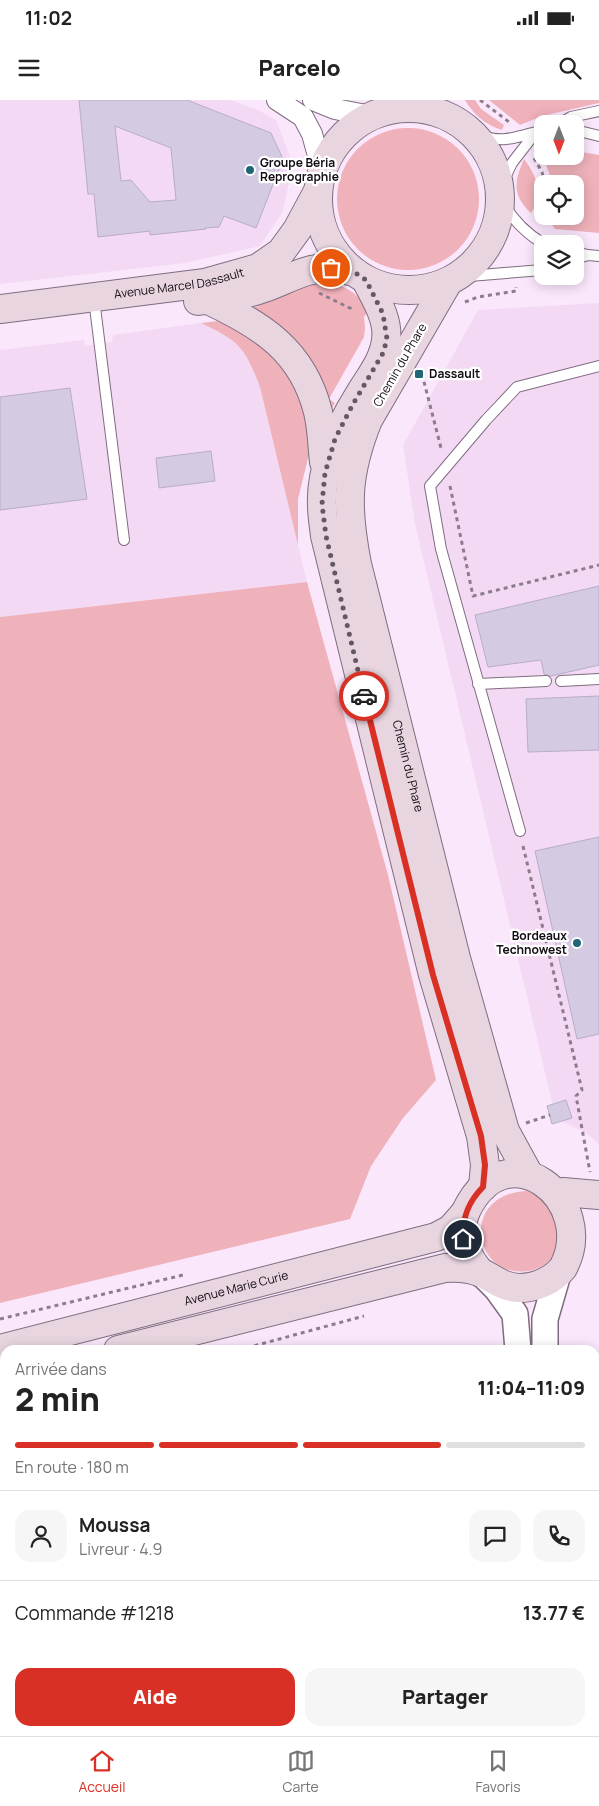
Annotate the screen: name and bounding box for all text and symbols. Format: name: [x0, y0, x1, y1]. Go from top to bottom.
text: 11:02: [25, 5, 72, 31]
text: Parcelo: [259, 53, 340, 83]
icon: menu: [15, 54, 43, 82]
icon: search: [556, 54, 584, 82]
north arrow: [534, 115, 584, 165]
map controls: [534, 115, 584, 285]
place label: Groupe Béria Reprographie: [260, 154, 339, 185]
marker: Groupe Béria Reprographie: [244, 164, 256, 176]
button: locate: [534, 175, 584, 225]
button: layers: [534, 235, 584, 285]
pin: [310, 247, 352, 289]
icon: bag: [317, 254, 345, 282]
street label: Avenue Marcel Dassault: [113, 263, 246, 302]
street label: Chemin du Phare: [369, 320, 430, 410]
place label: Dassault: [429, 365, 480, 382]
marker: Dassault: [413, 368, 425, 380]
courier: [339, 671, 389, 721]
icon: car: [350, 682, 378, 710]
street label: Chemin du Phare: [389, 718, 428, 814]
place label: Bordeaux Technowest: [496, 927, 567, 958]
marker: Bordeaux Technowest: [571, 937, 583, 949]
pin: [442, 1218, 484, 1260]
icon: home: [449, 1225, 477, 1253]
street label: Avenue Marie Curie: [182, 1266, 290, 1309]
text: Arrivée dans: [15, 1358, 107, 1380]
text: 11:04–11:09: [478, 1375, 585, 1401]
text: 2 min: [15, 1377, 100, 1421]
text: En route · 180 m: [15, 1456, 129, 1478]
button: person: [15, 1510, 67, 1562]
button: chat: [469, 1510, 521, 1562]
button: phone: [533, 1510, 585, 1562]
text: Moussa: [79, 1512, 150, 1538]
text: Livreur · 4.9: [79, 1538, 162, 1560]
text: Commande #1218: [15, 1600, 174, 1626]
text: 13.77 €: [523, 1600, 585, 1626]
button: Aide: [15, 1668, 295, 1726]
button: Partager: [305, 1668, 585, 1726]
tab: Accueil: [78, 1747, 126, 1796]
tab: Carte: [282, 1747, 319, 1796]
tab: Favoris: [476, 1747, 521, 1796]

